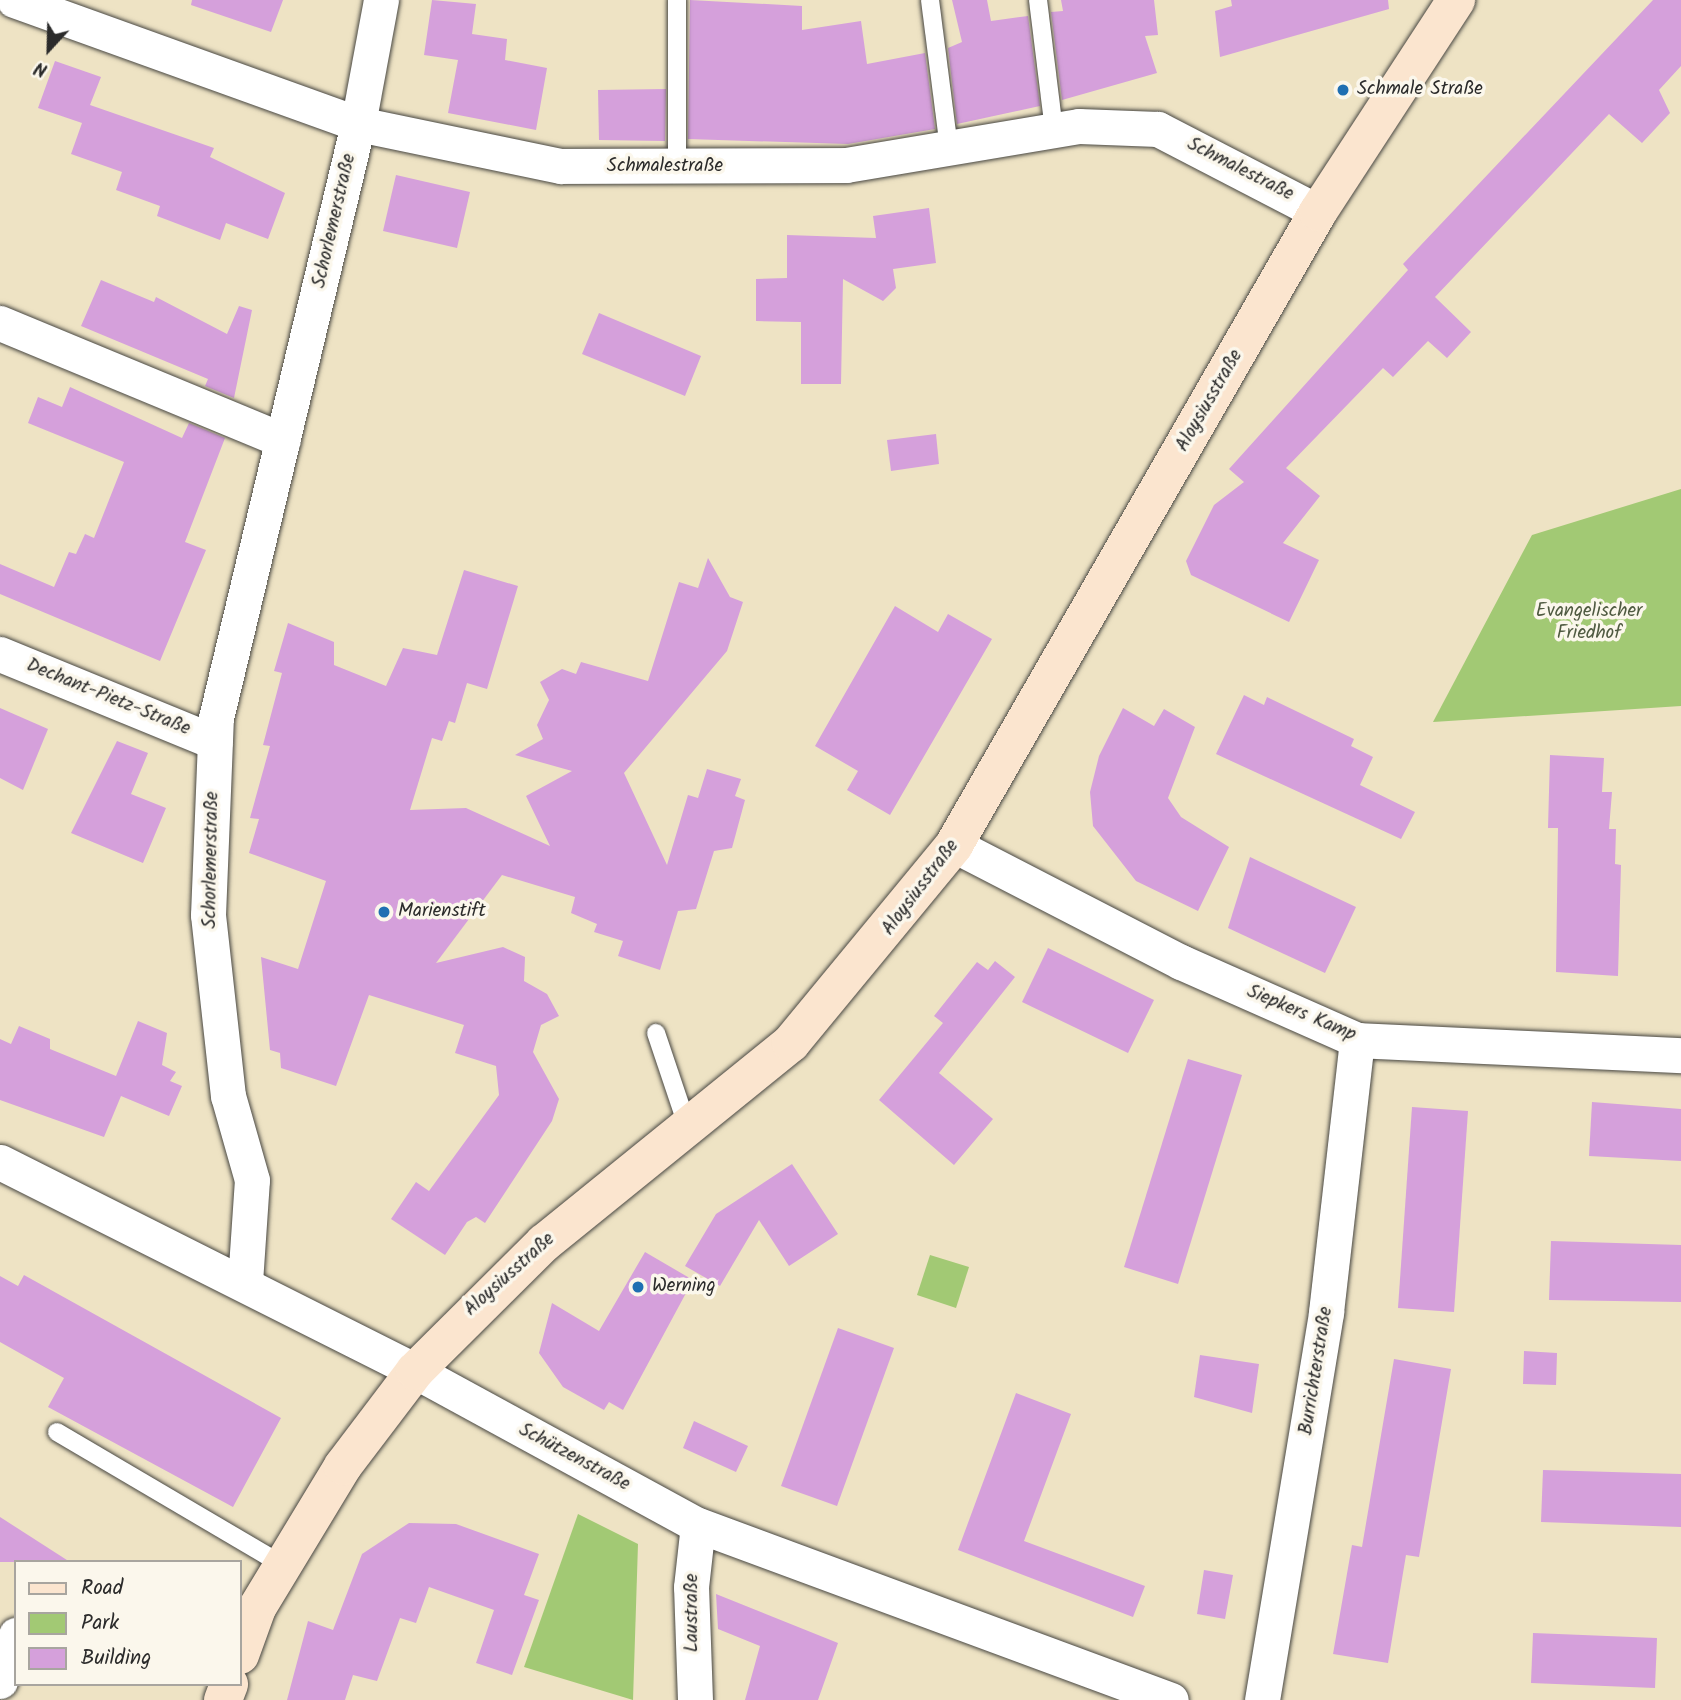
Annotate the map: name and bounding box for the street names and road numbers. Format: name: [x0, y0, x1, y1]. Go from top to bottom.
street label: Schmalestraße: [1183, 133, 1297, 207]
street label: Schorlemerstraße: [308, 152, 362, 290]
street label: Schmalestraße: [607, 156, 723, 178]
street label: Aloysiusstraße: [1172, 346, 1248, 456]
street label: Dechant-Pietz-Straße: [23, 655, 193, 741]
street label: Schorlemerstraße: [199, 791, 225, 929]
street label: Aloysiusstraße: [878, 836, 964, 940]
street label: Siepkers Kamp: [1243, 981, 1359, 1047]
street label: Aloysiusstraße: [460, 1228, 560, 1322]
street label: Burrichterstraße: [1296, 1305, 1338, 1437]
street label: Schützenstraße: [515, 1419, 633, 1497]
street label: Laustraße: [682, 1574, 704, 1652]

